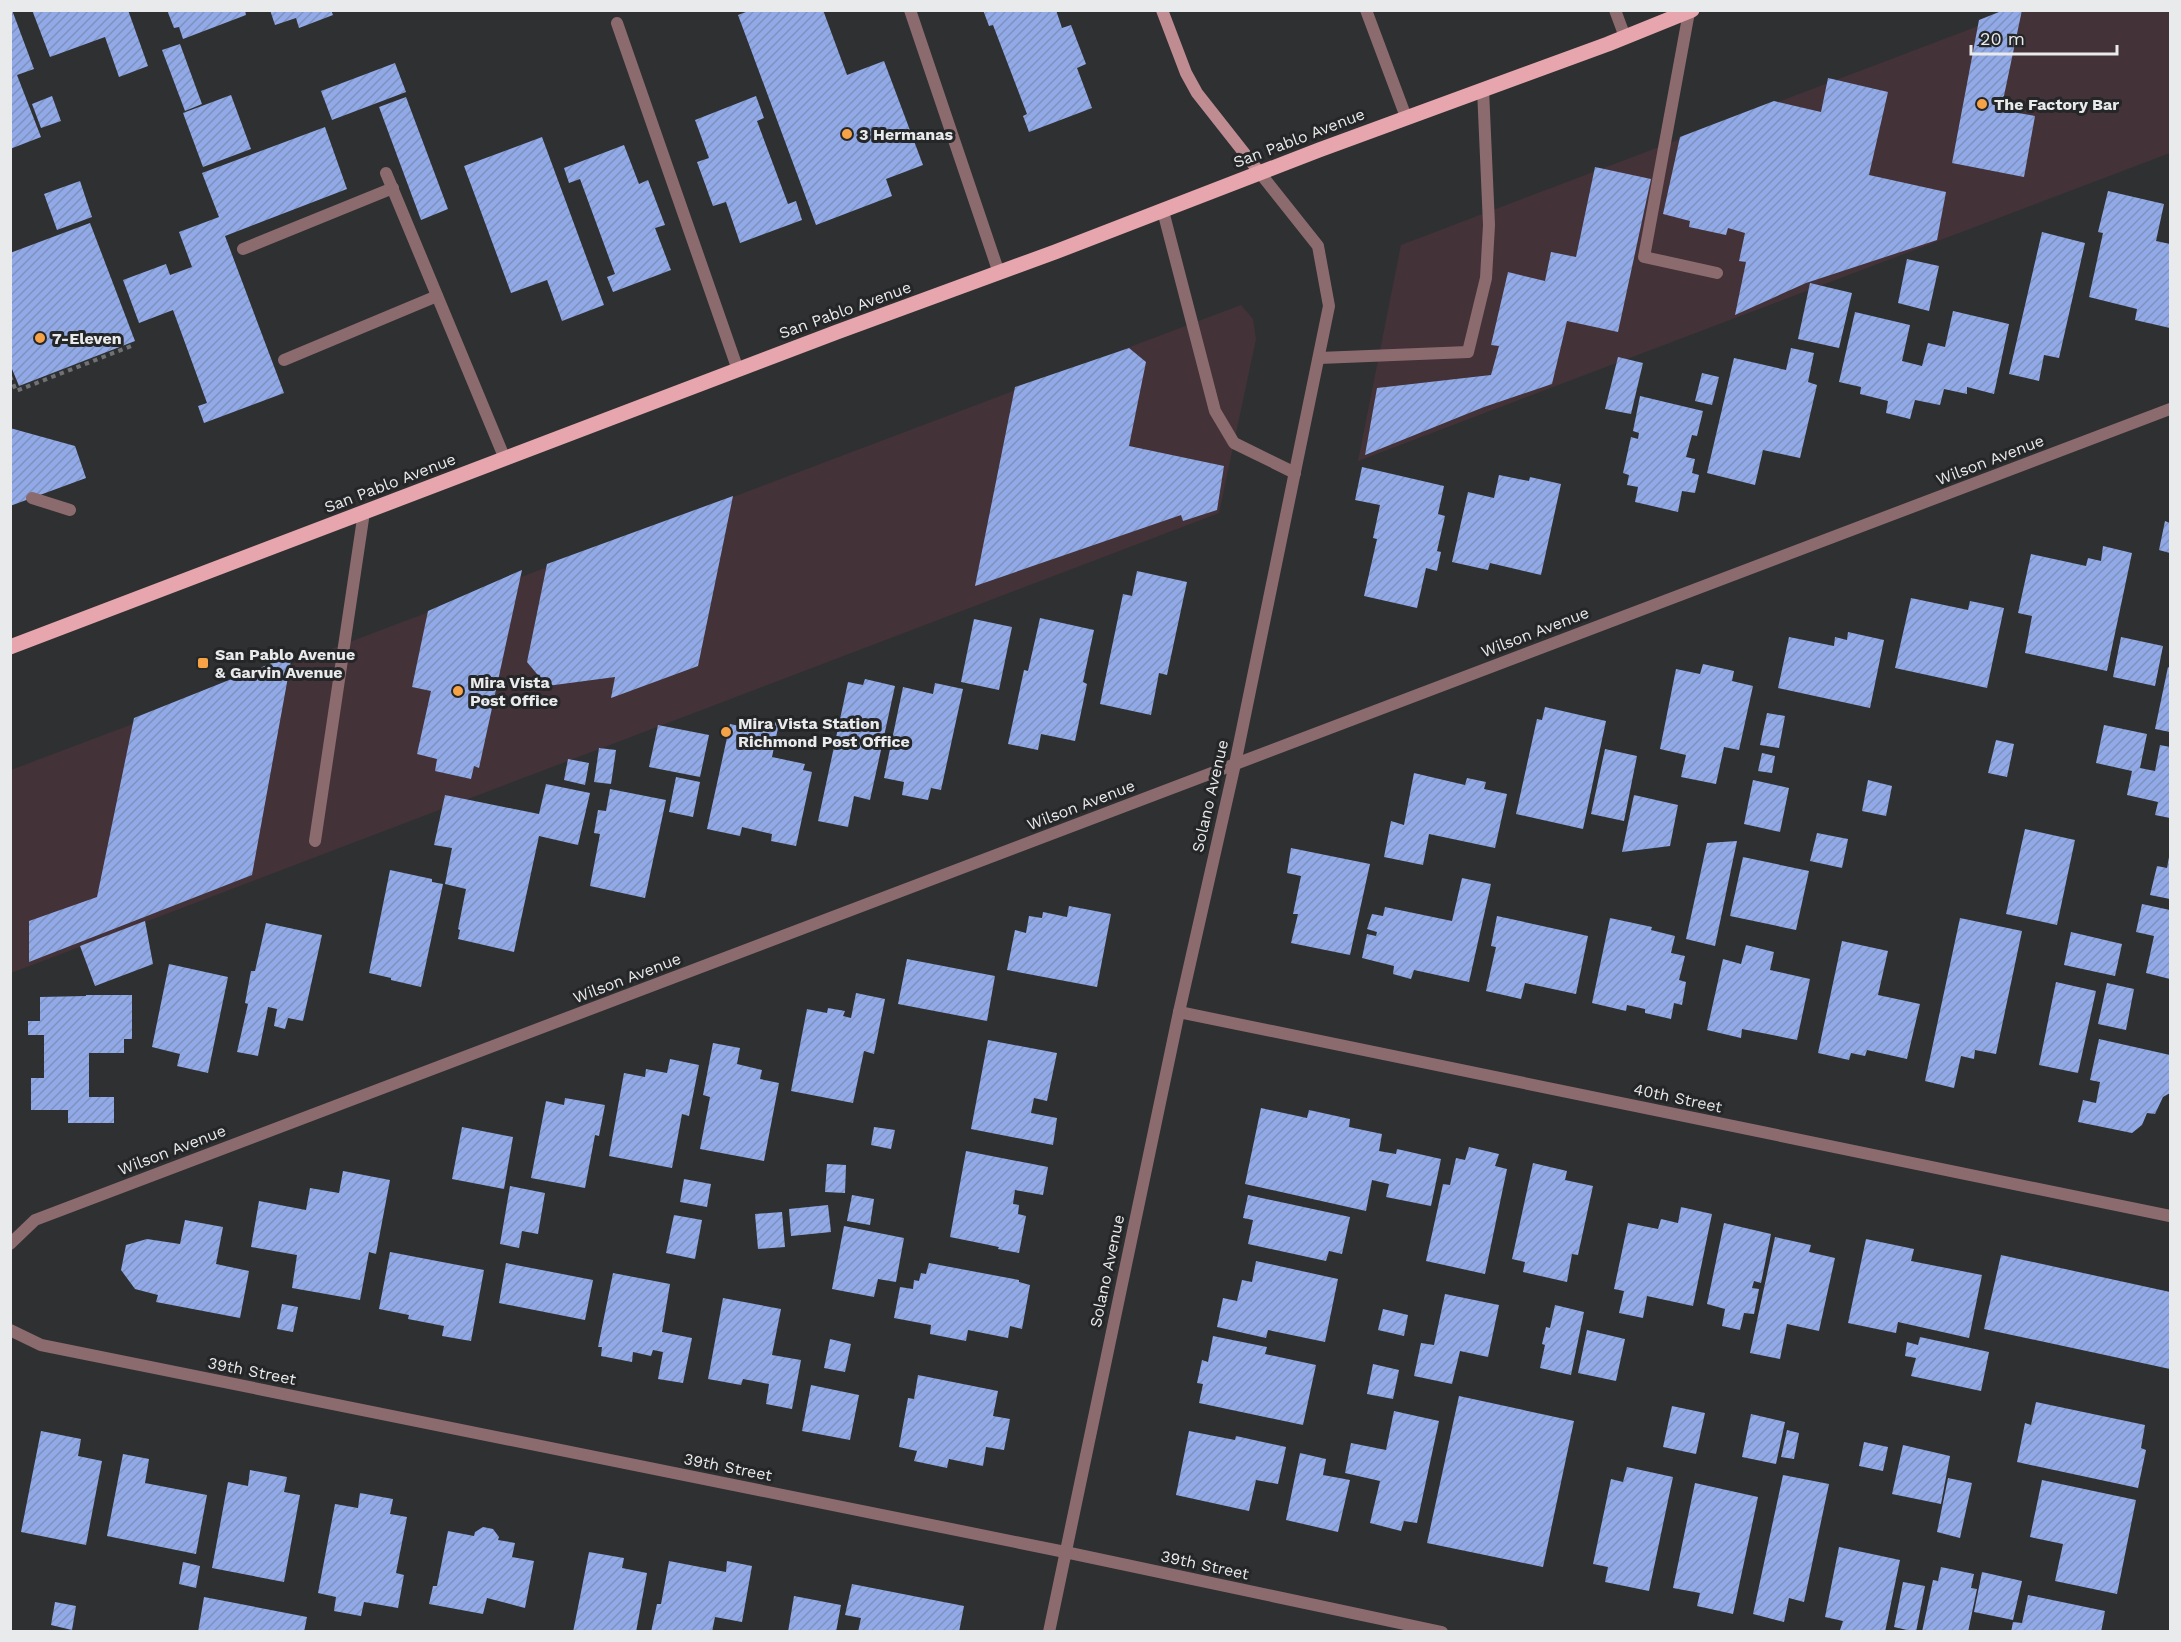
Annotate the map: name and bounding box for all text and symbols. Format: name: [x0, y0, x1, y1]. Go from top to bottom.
scale bar: [1971, 18, 2116, 56]
text: 20 m: [1980, 28, 2025, 49]
place label: The Factory Bar: [1994, 95, 2119, 114]
marker: The Factory Bar: [1975, 97, 1989, 111]
street label: San Pablo Avenue: [1231, 104, 1367, 172]
place label: 3 Hermanas: [859, 125, 954, 144]
marker: 3 Hermanas: [840, 127, 854, 141]
street label: San Pablo Avenue: [776, 277, 914, 343]
place label: 7-Eleven: [52, 329, 122, 348]
marker: 7-Eleven: [33, 331, 47, 345]
street label: Wilson Avenue: [1933, 431, 2047, 489]
street label: San Pablo Avenue: [322, 449, 458, 517]
street label: Wilson Avenue: [1478, 603, 1592, 661]
place label: San Pablo Avenue & Garvin Avenue: [215, 645, 355, 682]
marker: San Pablo Avenue & Garvin Avenue: [196, 656, 210, 670]
place label: Mira Vista Post Office: [470, 673, 558, 710]
marker: Mira Vista Post Office: [451, 684, 465, 698]
place label: Mira Vista Station Richmond Post Office: [738, 714, 910, 751]
marker: Mira Vista Station Richmond Post Office: [719, 725, 733, 739]
street label: Solano Avenue: [1188, 738, 1232, 854]
street label: Wilson Avenue: [1024, 776, 1138, 834]
street label: Wilson Avenue: [570, 949, 684, 1007]
street label: 40th Street: [1632, 1079, 1724, 1117]
street label: Wilson Avenue: [115, 1121, 229, 1179]
street label: Solano Avenue: [1086, 1213, 1128, 1329]
street label: 39th Street: [206, 1353, 298, 1389]
street label: 39th Street: [682, 1449, 774, 1485]
street label: 39th Street: [1159, 1546, 1251, 1584]

